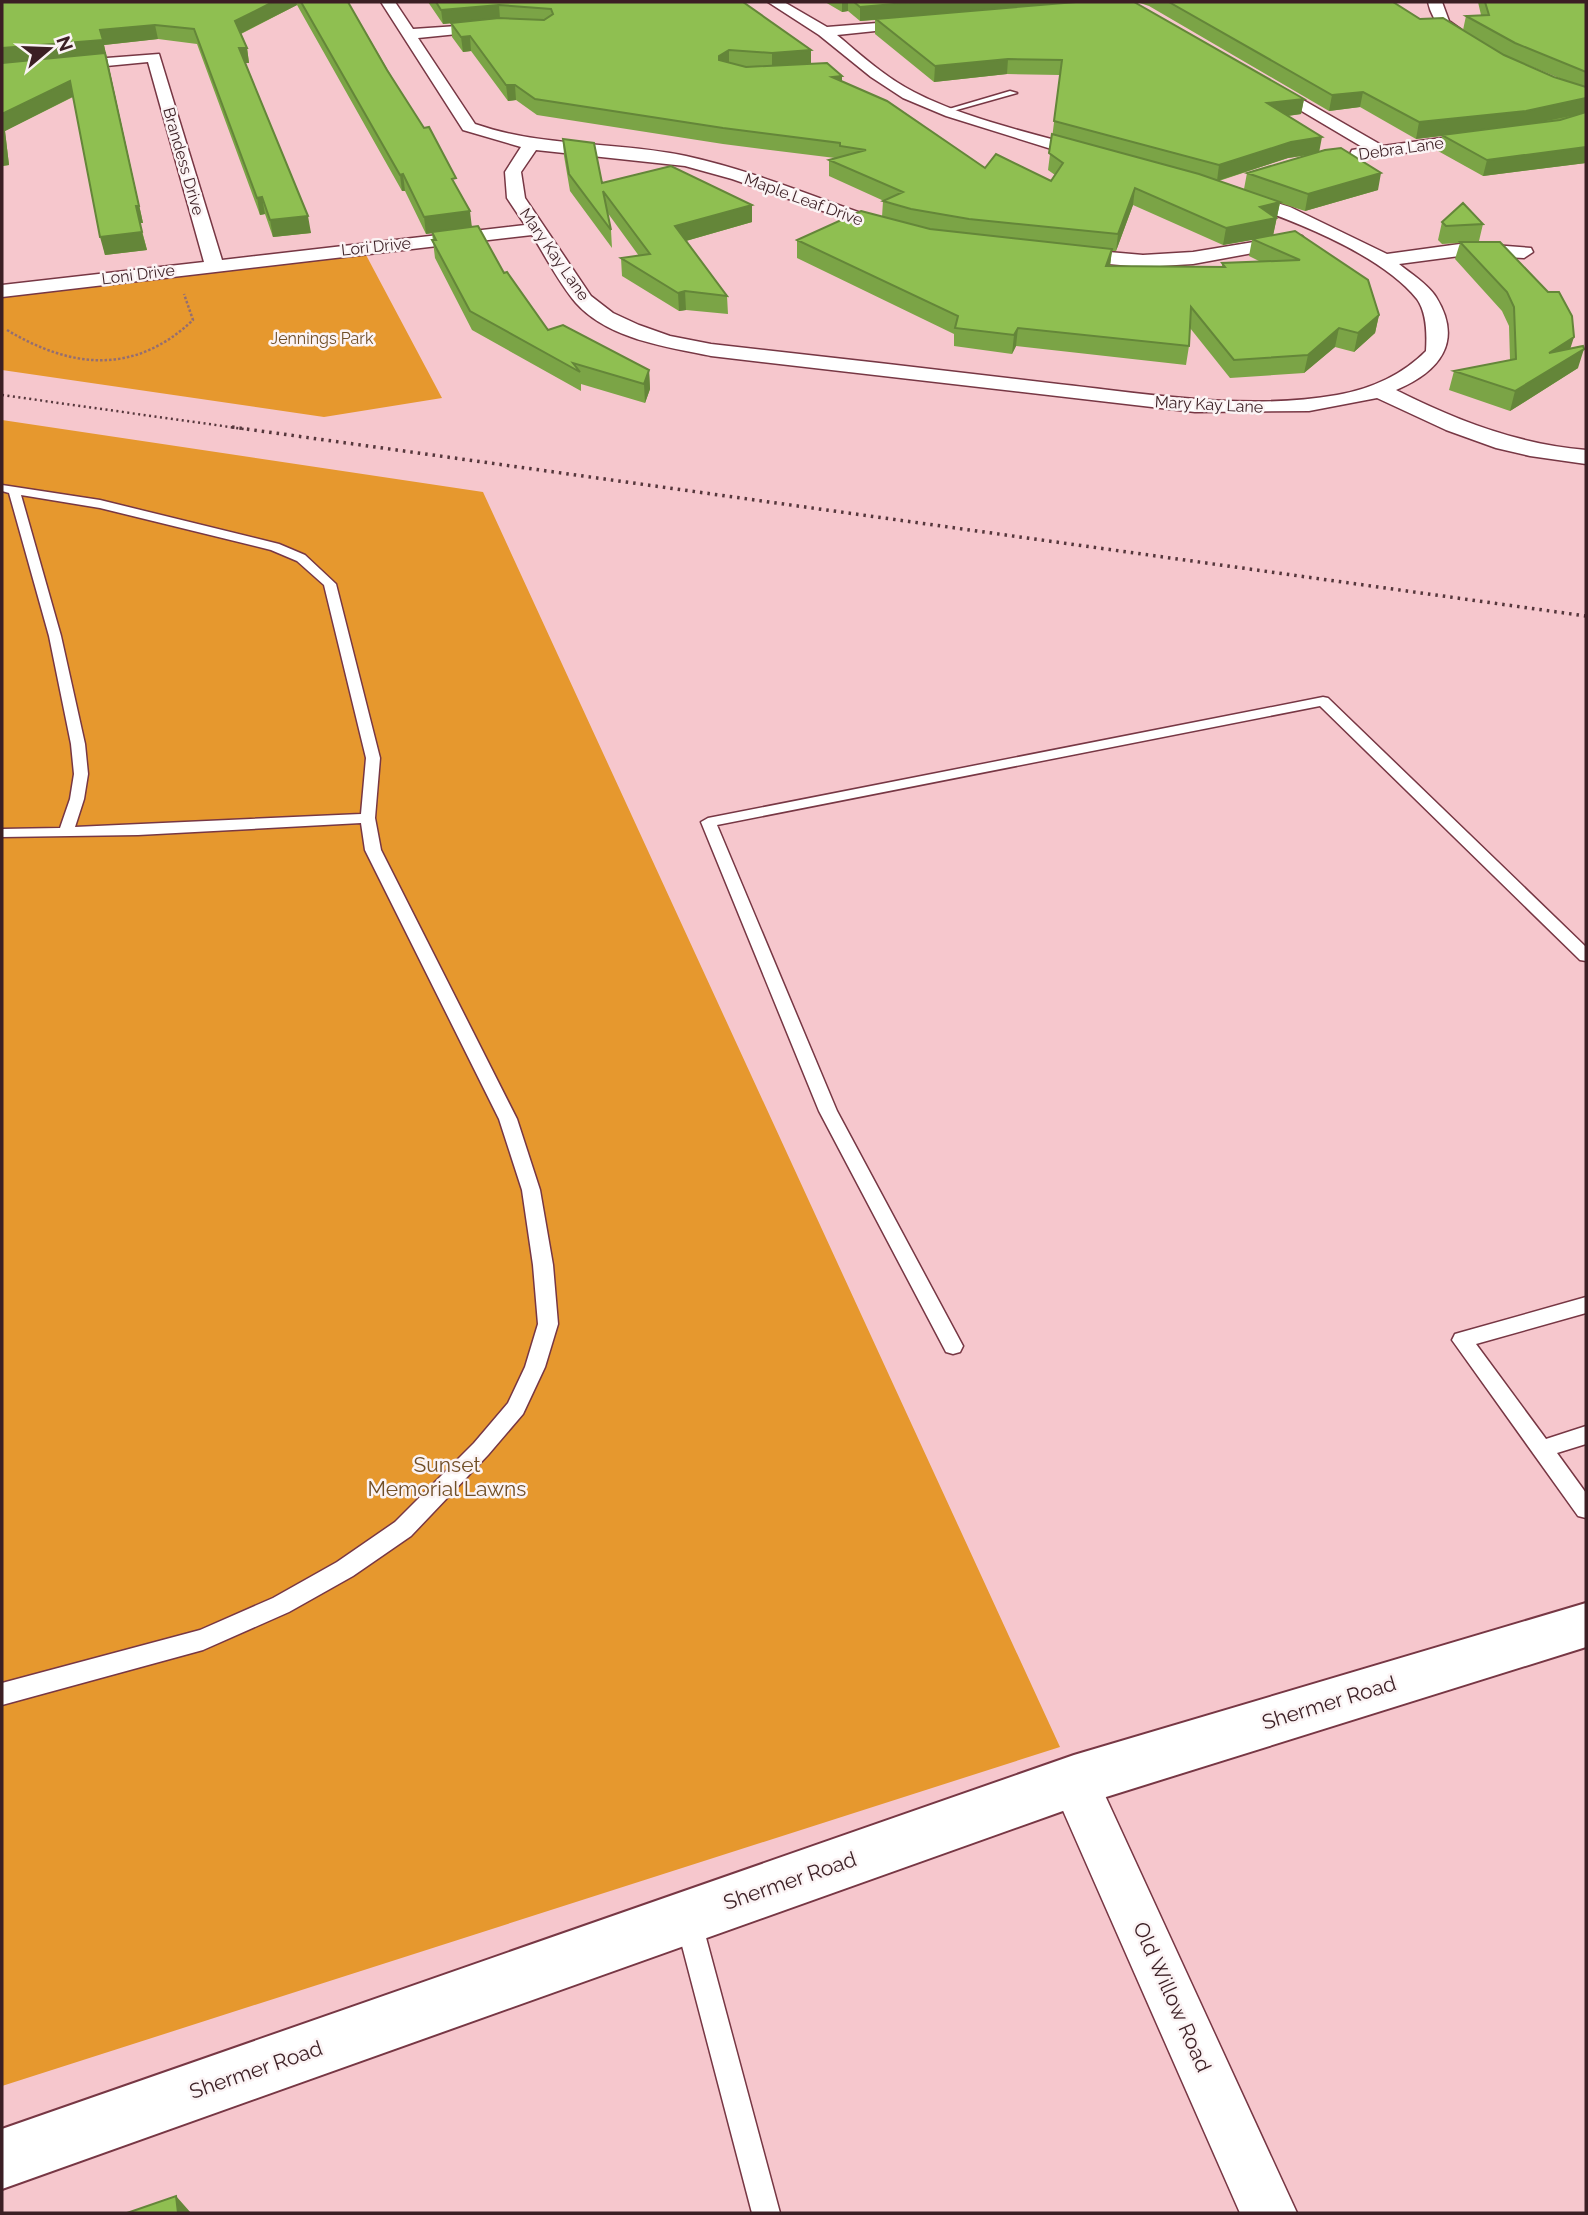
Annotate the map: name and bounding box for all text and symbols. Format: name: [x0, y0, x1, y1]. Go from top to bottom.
north arrow: [14, 14, 84, 84]
text: N: [52, 33, 78, 54]
street label: Brandess Drive: [159, 105, 208, 217]
street label: Debra Lane: [1357, 133, 1445, 164]
street label: Maple Leaf Drive: [742, 169, 866, 230]
street label: Mary Kay Lane: [516, 204, 593, 304]
street label: Lori Drive: [340, 233, 412, 260]
street label: Loni Drive: [100, 261, 176, 288]
park label: Jennings Park: [271, 329, 374, 348]
street label: Mary Kay Lane: [1154, 392, 1264, 417]
park label: Sunset Memorial Lawns: [368, 1452, 527, 1501]
street label: Shermer Road: [1259, 1670, 1399, 1735]
street label: Shermer Road: [720, 1846, 860, 1915]
street label: Old Willow Road: [1128, 1918, 1217, 2076]
street label: Shermer Road: [186, 2035, 326, 2104]

